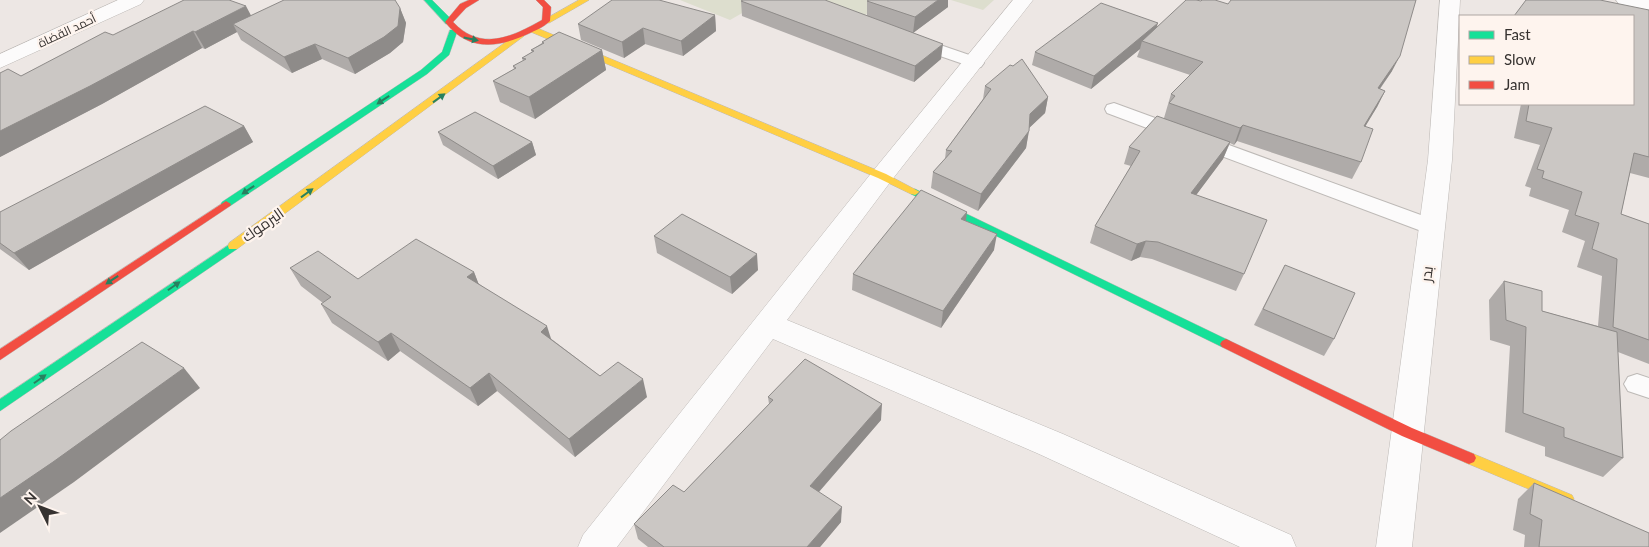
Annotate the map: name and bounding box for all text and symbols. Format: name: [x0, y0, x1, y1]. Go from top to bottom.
street label: أحمد القضاة: [35, 11, 98, 51]
legend: [1459, 15, 1634, 105]
text: Fast: [1504, 25, 1531, 43]
one-way arrow: [463, 36, 479, 44]
text: Slow: [1504, 50, 1536, 68]
text: Jam: [1504, 75, 1530, 93]
one-way arrow: [432, 93, 446, 103]
one-way arrow: [376, 95, 389, 105]
one-way arrow: [241, 185, 254, 195]
one-way arrow: [300, 188, 314, 198]
street label: اليرموك: [238, 203, 287, 246]
street label: بدر: [1416, 265, 1437, 284]
one-way arrow: [106, 275, 119, 285]
one-way arrow: [167, 281, 181, 291]
one-way arrow: [33, 374, 47, 384]
north arrow: [15, 482, 65, 532]
text: N: [20, 488, 40, 508]

